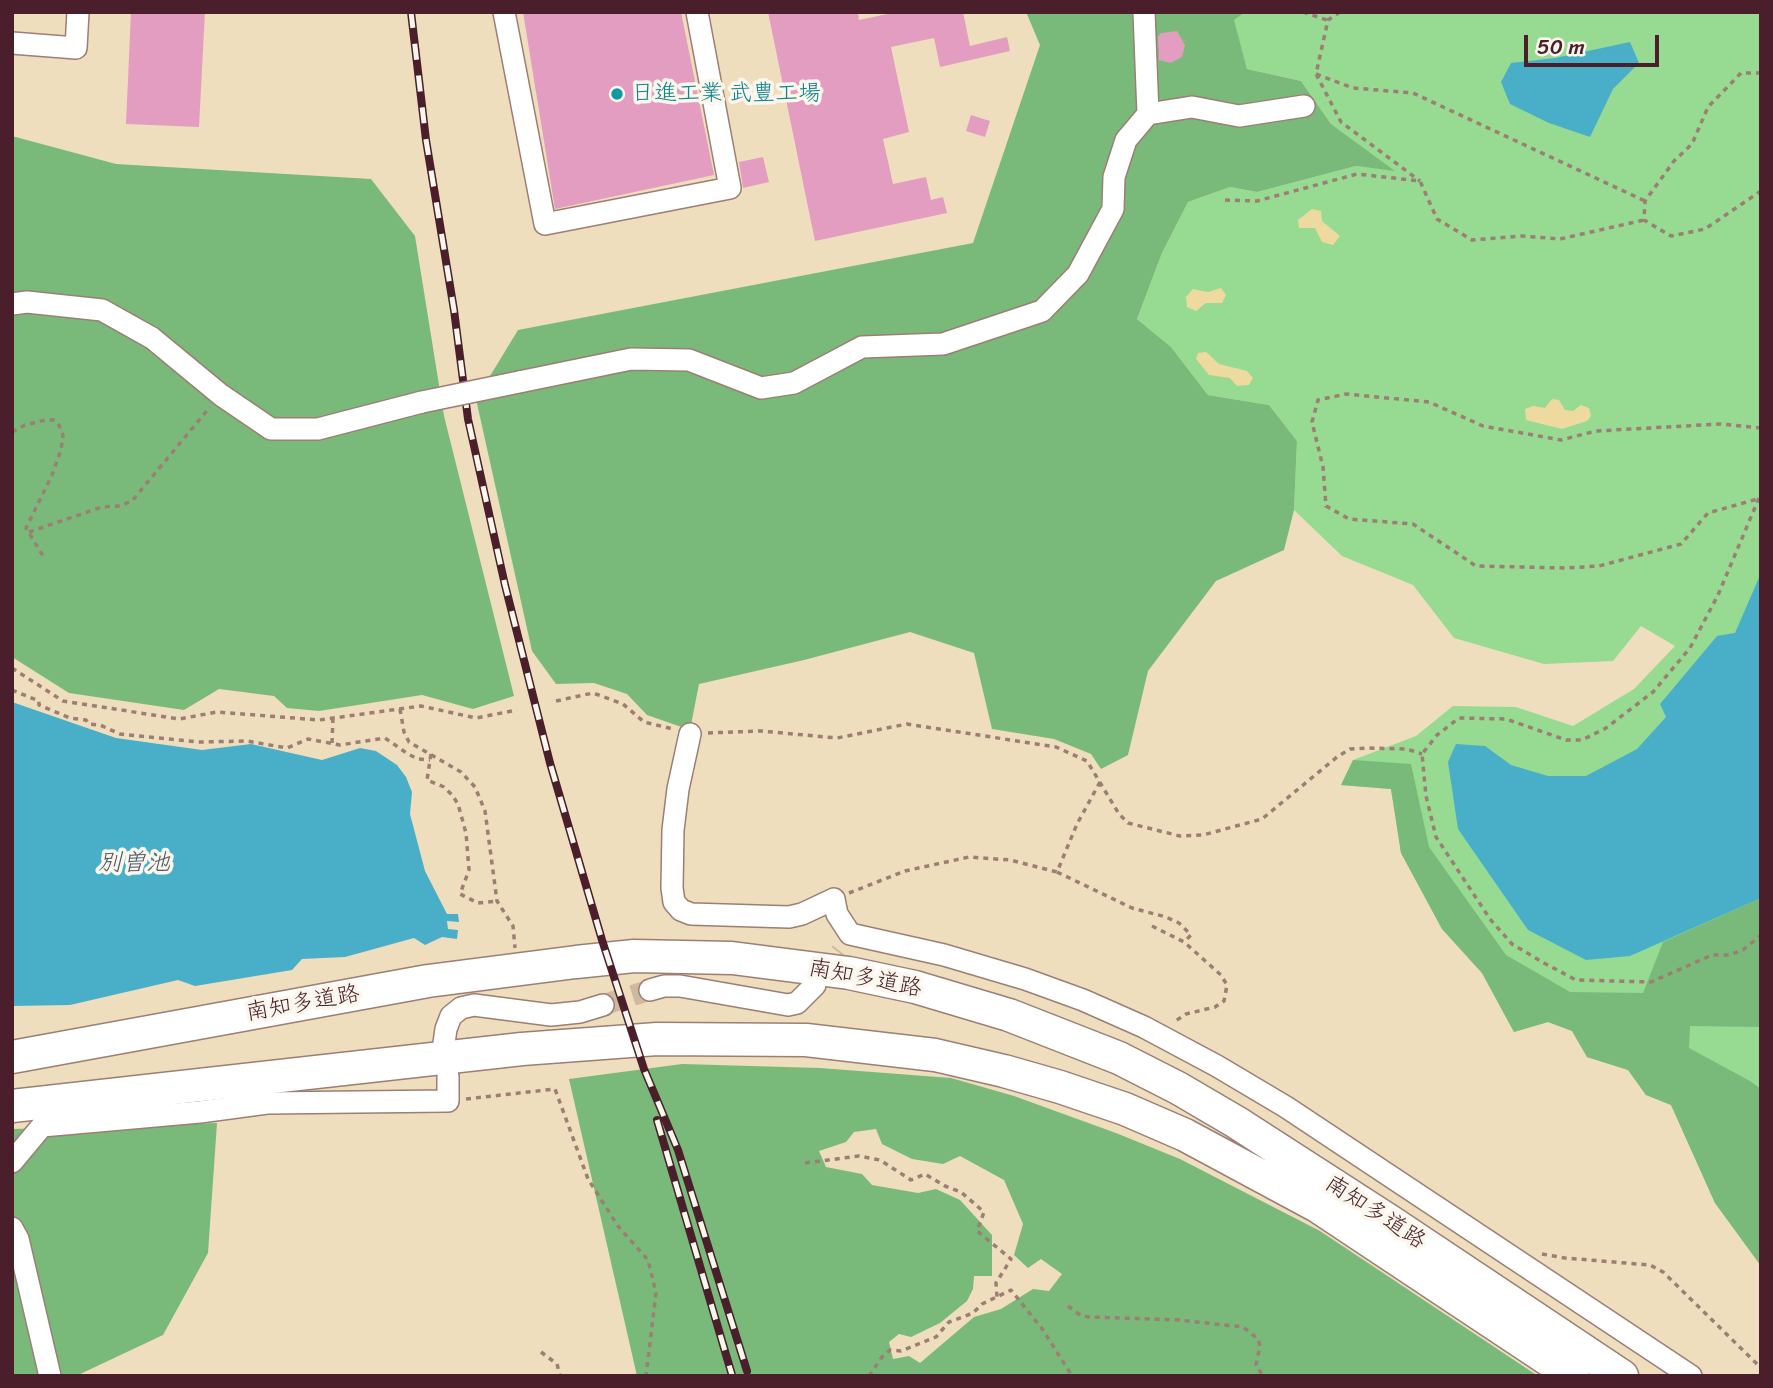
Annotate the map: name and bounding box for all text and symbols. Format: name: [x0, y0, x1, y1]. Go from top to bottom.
scale bar: [1528, 21, 1663, 65]
text: 50 m: [1537, 28, 1585, 66]
place label: 日進工業 武豊工場: [631, 80, 821, 108]
marker: 日進工業 武豊工場: [609, 86, 625, 102]
water label: 別曽池: [98, 850, 170, 878]
street label: 南知多道路: [806, 954, 924, 1004]
street label: 南知多道路: [244, 980, 362, 1028]
street label: 南知多道路: [1319, 1170, 1431, 1256]

